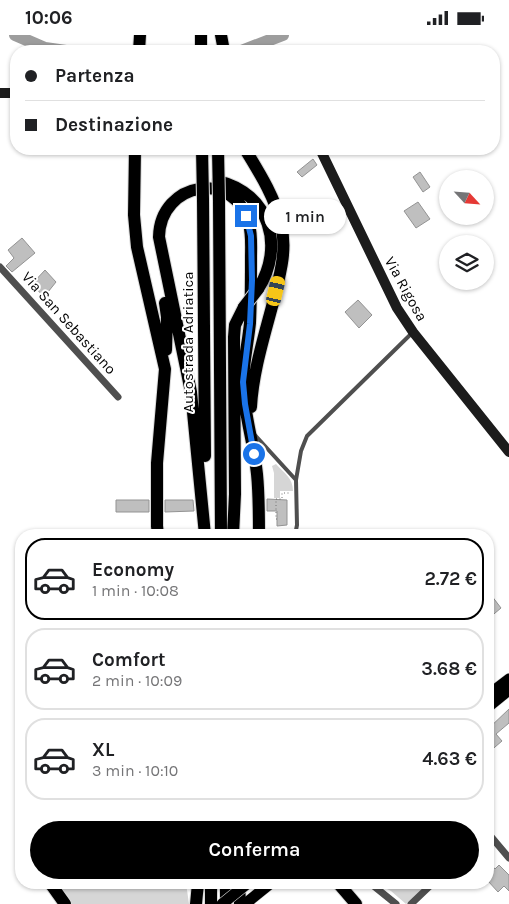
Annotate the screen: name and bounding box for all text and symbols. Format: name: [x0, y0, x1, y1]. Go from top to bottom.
text: 10:06: [25, 7, 72, 29]
text: Partenza: [55, 65, 135, 87]
text: Destinazione: [55, 114, 173, 136]
north arrow: [439, 170, 494, 225]
map controls: [439, 170, 494, 290]
callout: 1 min: [264, 199, 346, 233]
route end: [235, 205, 257, 227]
text: 1 min: [285, 207, 325, 226]
button: layers: [439, 235, 494, 290]
street label: Via Rigosa: [381, 253, 431, 325]
street label: Via San Sebastiano: [18, 268, 120, 378]
street label: Autostrada Adriatica: [179, 271, 197, 413]
car: [265, 275, 286, 307]
route start: [243, 443, 265, 465]
icon: car: [32, 557, 77, 602]
text: Economy: [92, 559, 174, 581]
text: 2.72 €: [424, 568, 477, 590]
text: 1 min · 10:08: [92, 581, 179, 600]
icon: car: [32, 647, 77, 692]
text: Comfort: [92, 649, 166, 671]
text: 3.68 €: [421, 658, 477, 680]
text: 2 min · 10:09: [92, 671, 182, 690]
icon: car: [32, 737, 77, 782]
text: XL: [92, 739, 114, 761]
text: 4.63 €: [422, 748, 477, 770]
text: 3 min · 10:10: [92, 761, 178, 780]
button: Conferma: [30, 821, 479, 879]

